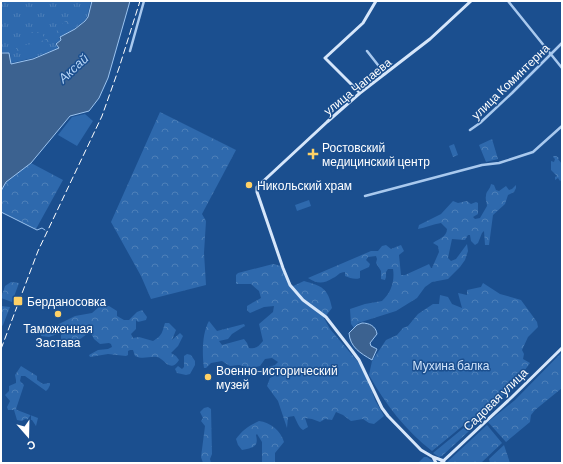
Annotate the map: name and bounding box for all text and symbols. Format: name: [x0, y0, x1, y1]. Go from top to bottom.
street label: улица Коминтерна: [468, 40, 553, 122]
water label: Аксай: [54, 50, 91, 87]
street label: улица Чапаева: [320, 54, 394, 118]
place label: Ростовский медицинский центр: [322, 140, 430, 169]
marker: Ростовский медицинский центр: [307, 148, 319, 160]
place label: Никольский храм: [257, 178, 352, 193]
marker: Никольский храм: [244, 180, 254, 190]
place label: Берданосовка: [27, 294, 107, 309]
marker: Берданосовка: [12, 295, 24, 307]
marker: Таможенная Застава: [53, 309, 63, 319]
place label: Таможенная Застава: [23, 321, 93, 349]
park label: Мухина балка: [413, 358, 490, 373]
place label: Военно-исторический музей: [216, 363, 338, 392]
street label: Садовая улица: [460, 365, 531, 434]
marker: Военно-исторический музей: [203, 372, 213, 382]
north arrow: [8, 416, 48, 456]
text: С: [26, 438, 38, 453]

